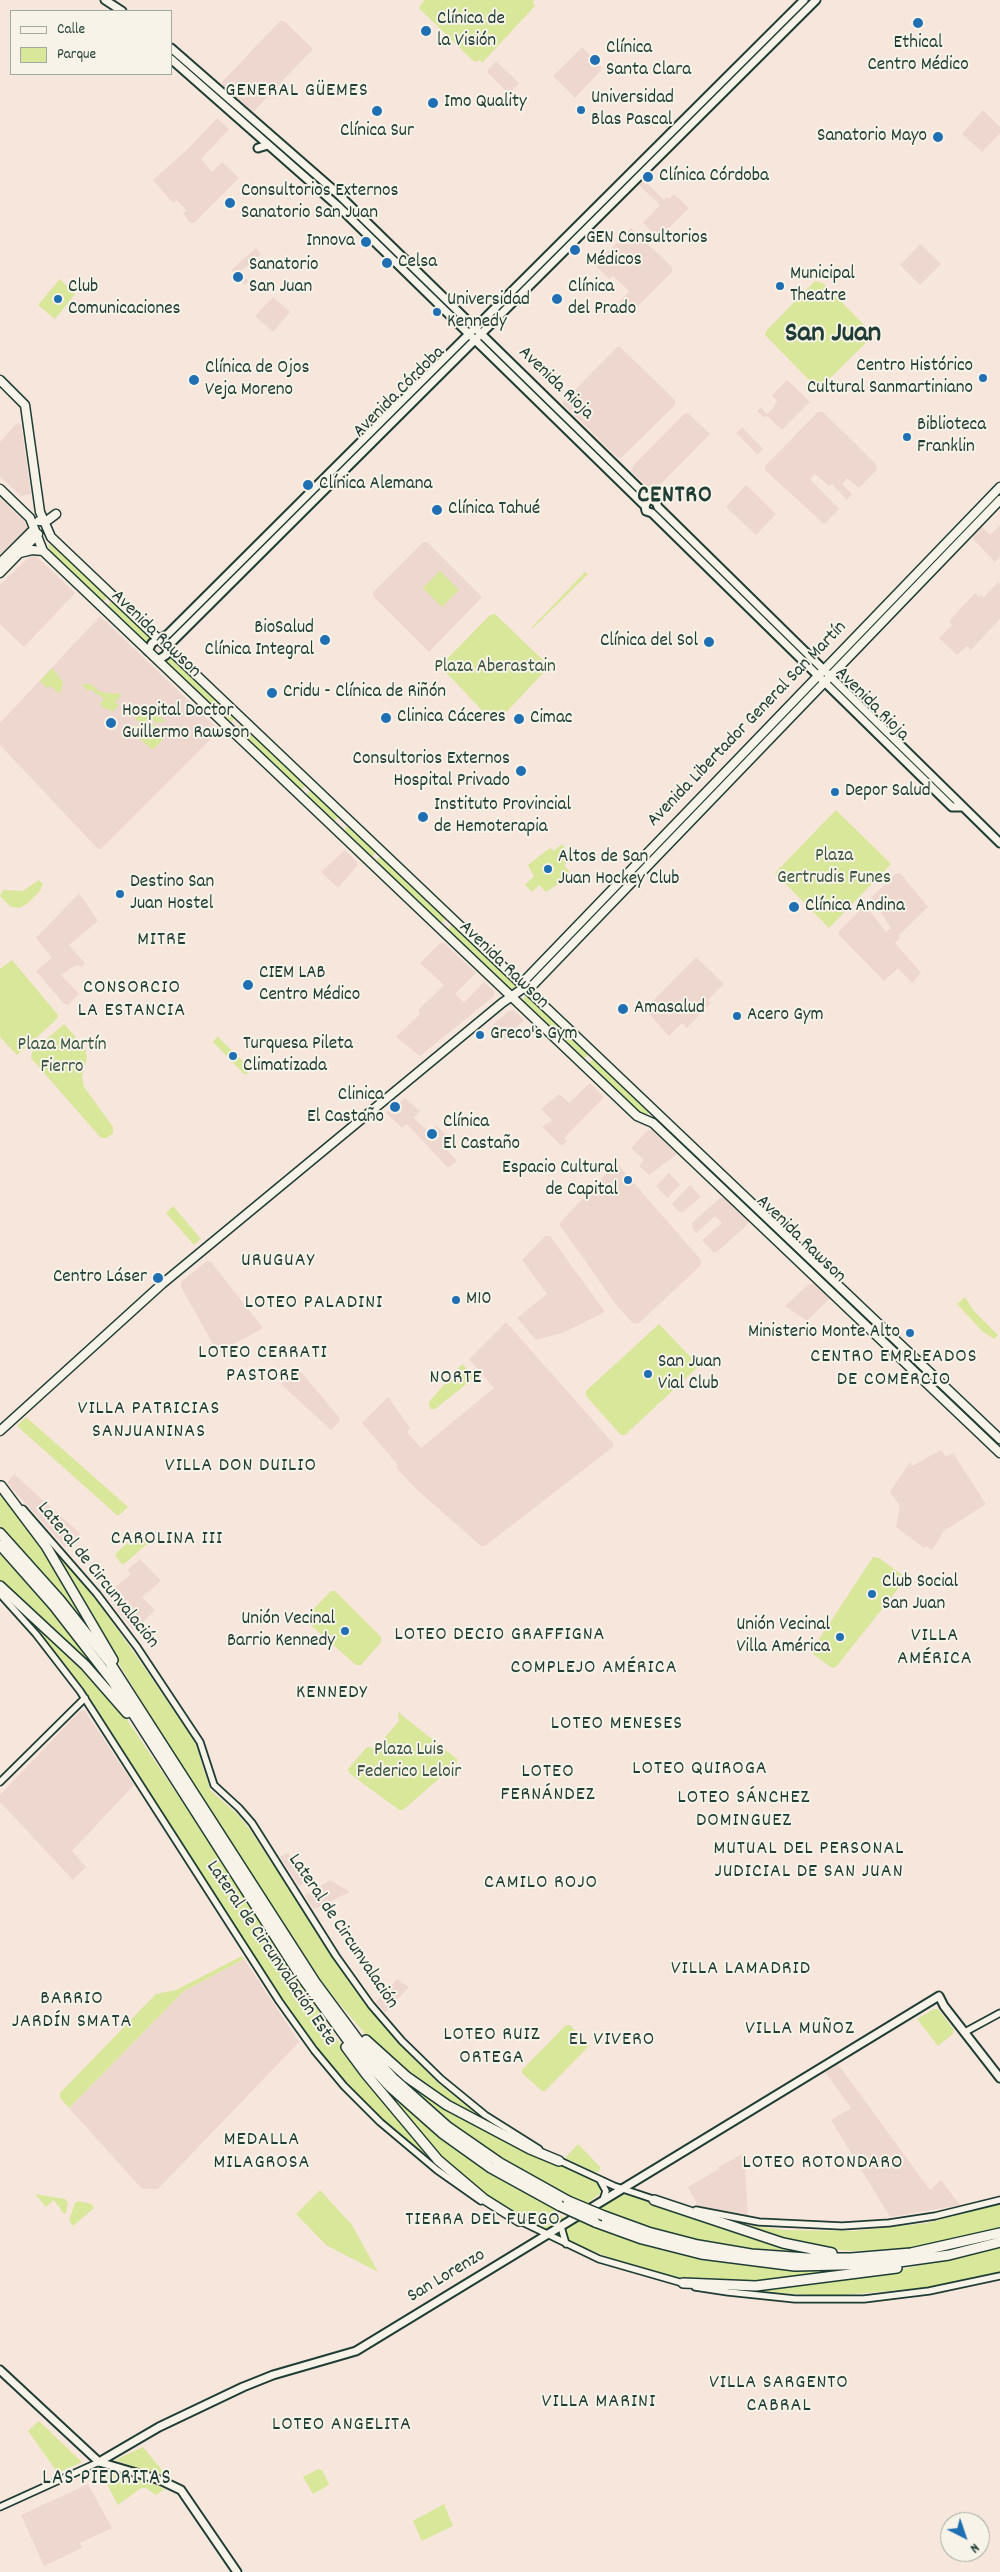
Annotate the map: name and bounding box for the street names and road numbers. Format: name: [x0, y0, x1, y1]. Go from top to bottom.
street label: Avenida Córdoba: [349, 342, 451, 444]
street label: Avenida Rioja: [512, 342, 598, 426]
street label: Avenida Rawson: [105, 586, 205, 684]
street label: Avenida Libertador General San Martín: [643, 617, 853, 833]
street label: Avenida Rioja: [829, 663, 913, 747]
street label: Avenida Rawson: [453, 917, 553, 1015]
street label: Avenida Rawson: [750, 1191, 850, 1289]
street label: Lateral de Circunvalación: [31, 1498, 163, 1654]
street label: Lateral de Circunvalación: [282, 1850, 402, 2014]
street label: Lateral de Circunvalación Este: [200, 1857, 340, 2051]
street label: San Lorenzo: [404, 2245, 490, 2309]

